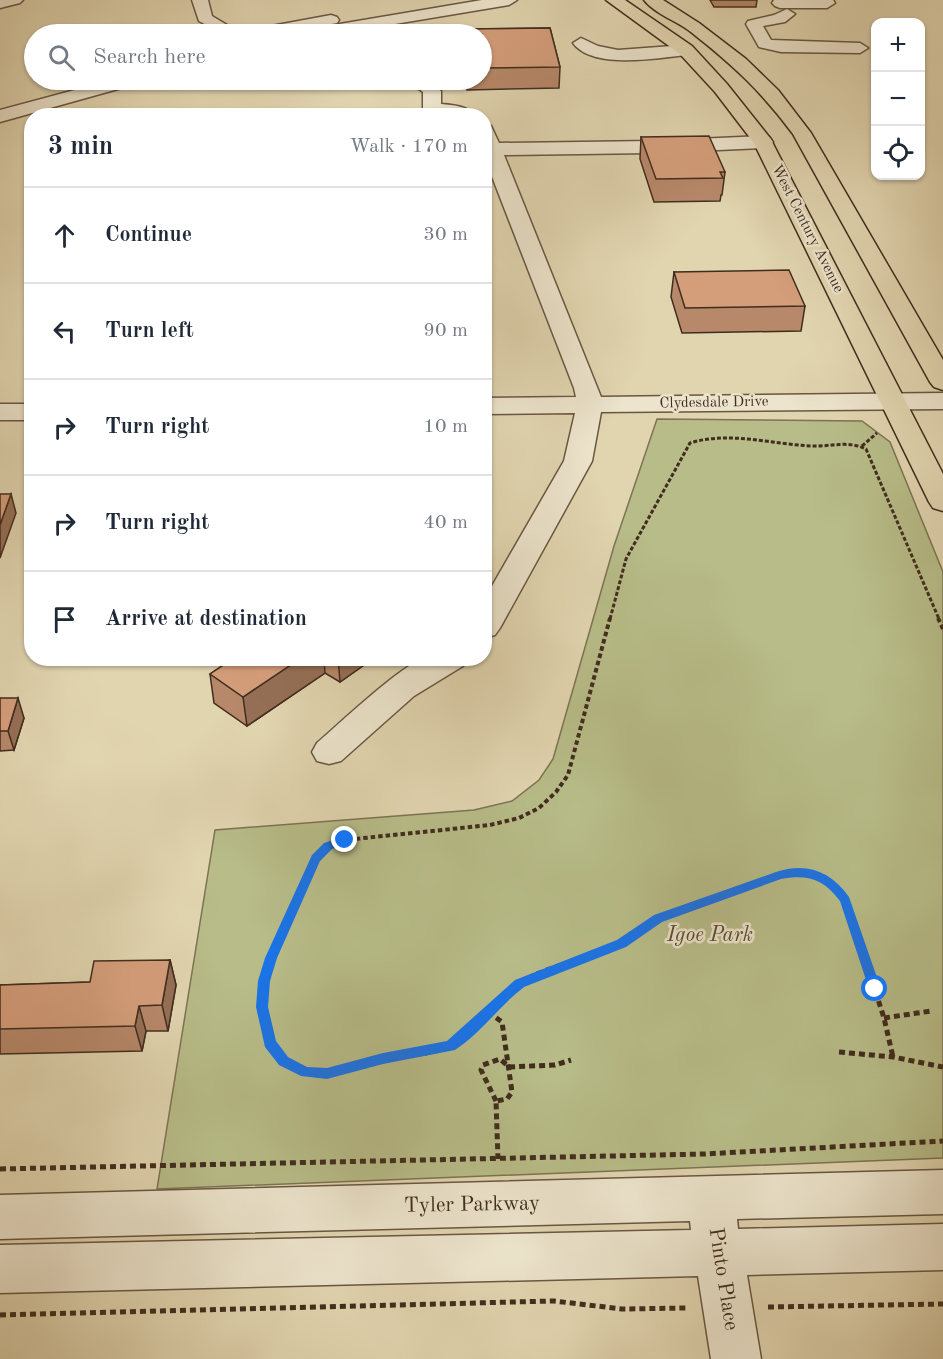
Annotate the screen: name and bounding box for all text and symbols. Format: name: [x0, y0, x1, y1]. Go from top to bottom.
map controls: [871, 18, 925, 180]
button: +: [871, 18, 925, 72]
search box: [24, 24, 492, 90]
icon: search: [45, 41, 78, 74]
text: Search here: [93, 46, 206, 68]
button: −: [871, 72, 925, 126]
button: locate: [871, 126, 925, 180]
text: 3 min: [48, 134, 113, 160]
text: Walk · 170 m: [349, 137, 468, 157]
street label: West Century Avenue: [768, 162, 846, 296]
icon: ahead: [48, 219, 81, 252]
text: Continue: [105, 224, 192, 246]
text: 30 m: [423, 225, 468, 245]
icon: left: [48, 315, 81, 348]
text: Turn left: [105, 320, 194, 342]
text: 90 m: [423, 321, 468, 341]
street label: Clydesdale Drive: [659, 395, 769, 411]
icon: right: [48, 411, 81, 444]
text: Turn right: [105, 416, 209, 438]
text: 10 m: [423, 417, 468, 437]
icon: right: [48, 507, 81, 540]
text: Turn right: [105, 512, 209, 534]
text: 40 m: [423, 513, 468, 533]
icon: arrive: [48, 603, 81, 636]
text: Arrive at destination: [105, 608, 307, 630]
route end: [331, 826, 357, 852]
park label: Igoe Park: [666, 925, 753, 946]
route start: [861, 975, 887, 1001]
street label: Tyler Parkway: [404, 1193, 540, 1217]
street label: Pinto Place: [704, 1226, 742, 1332]

